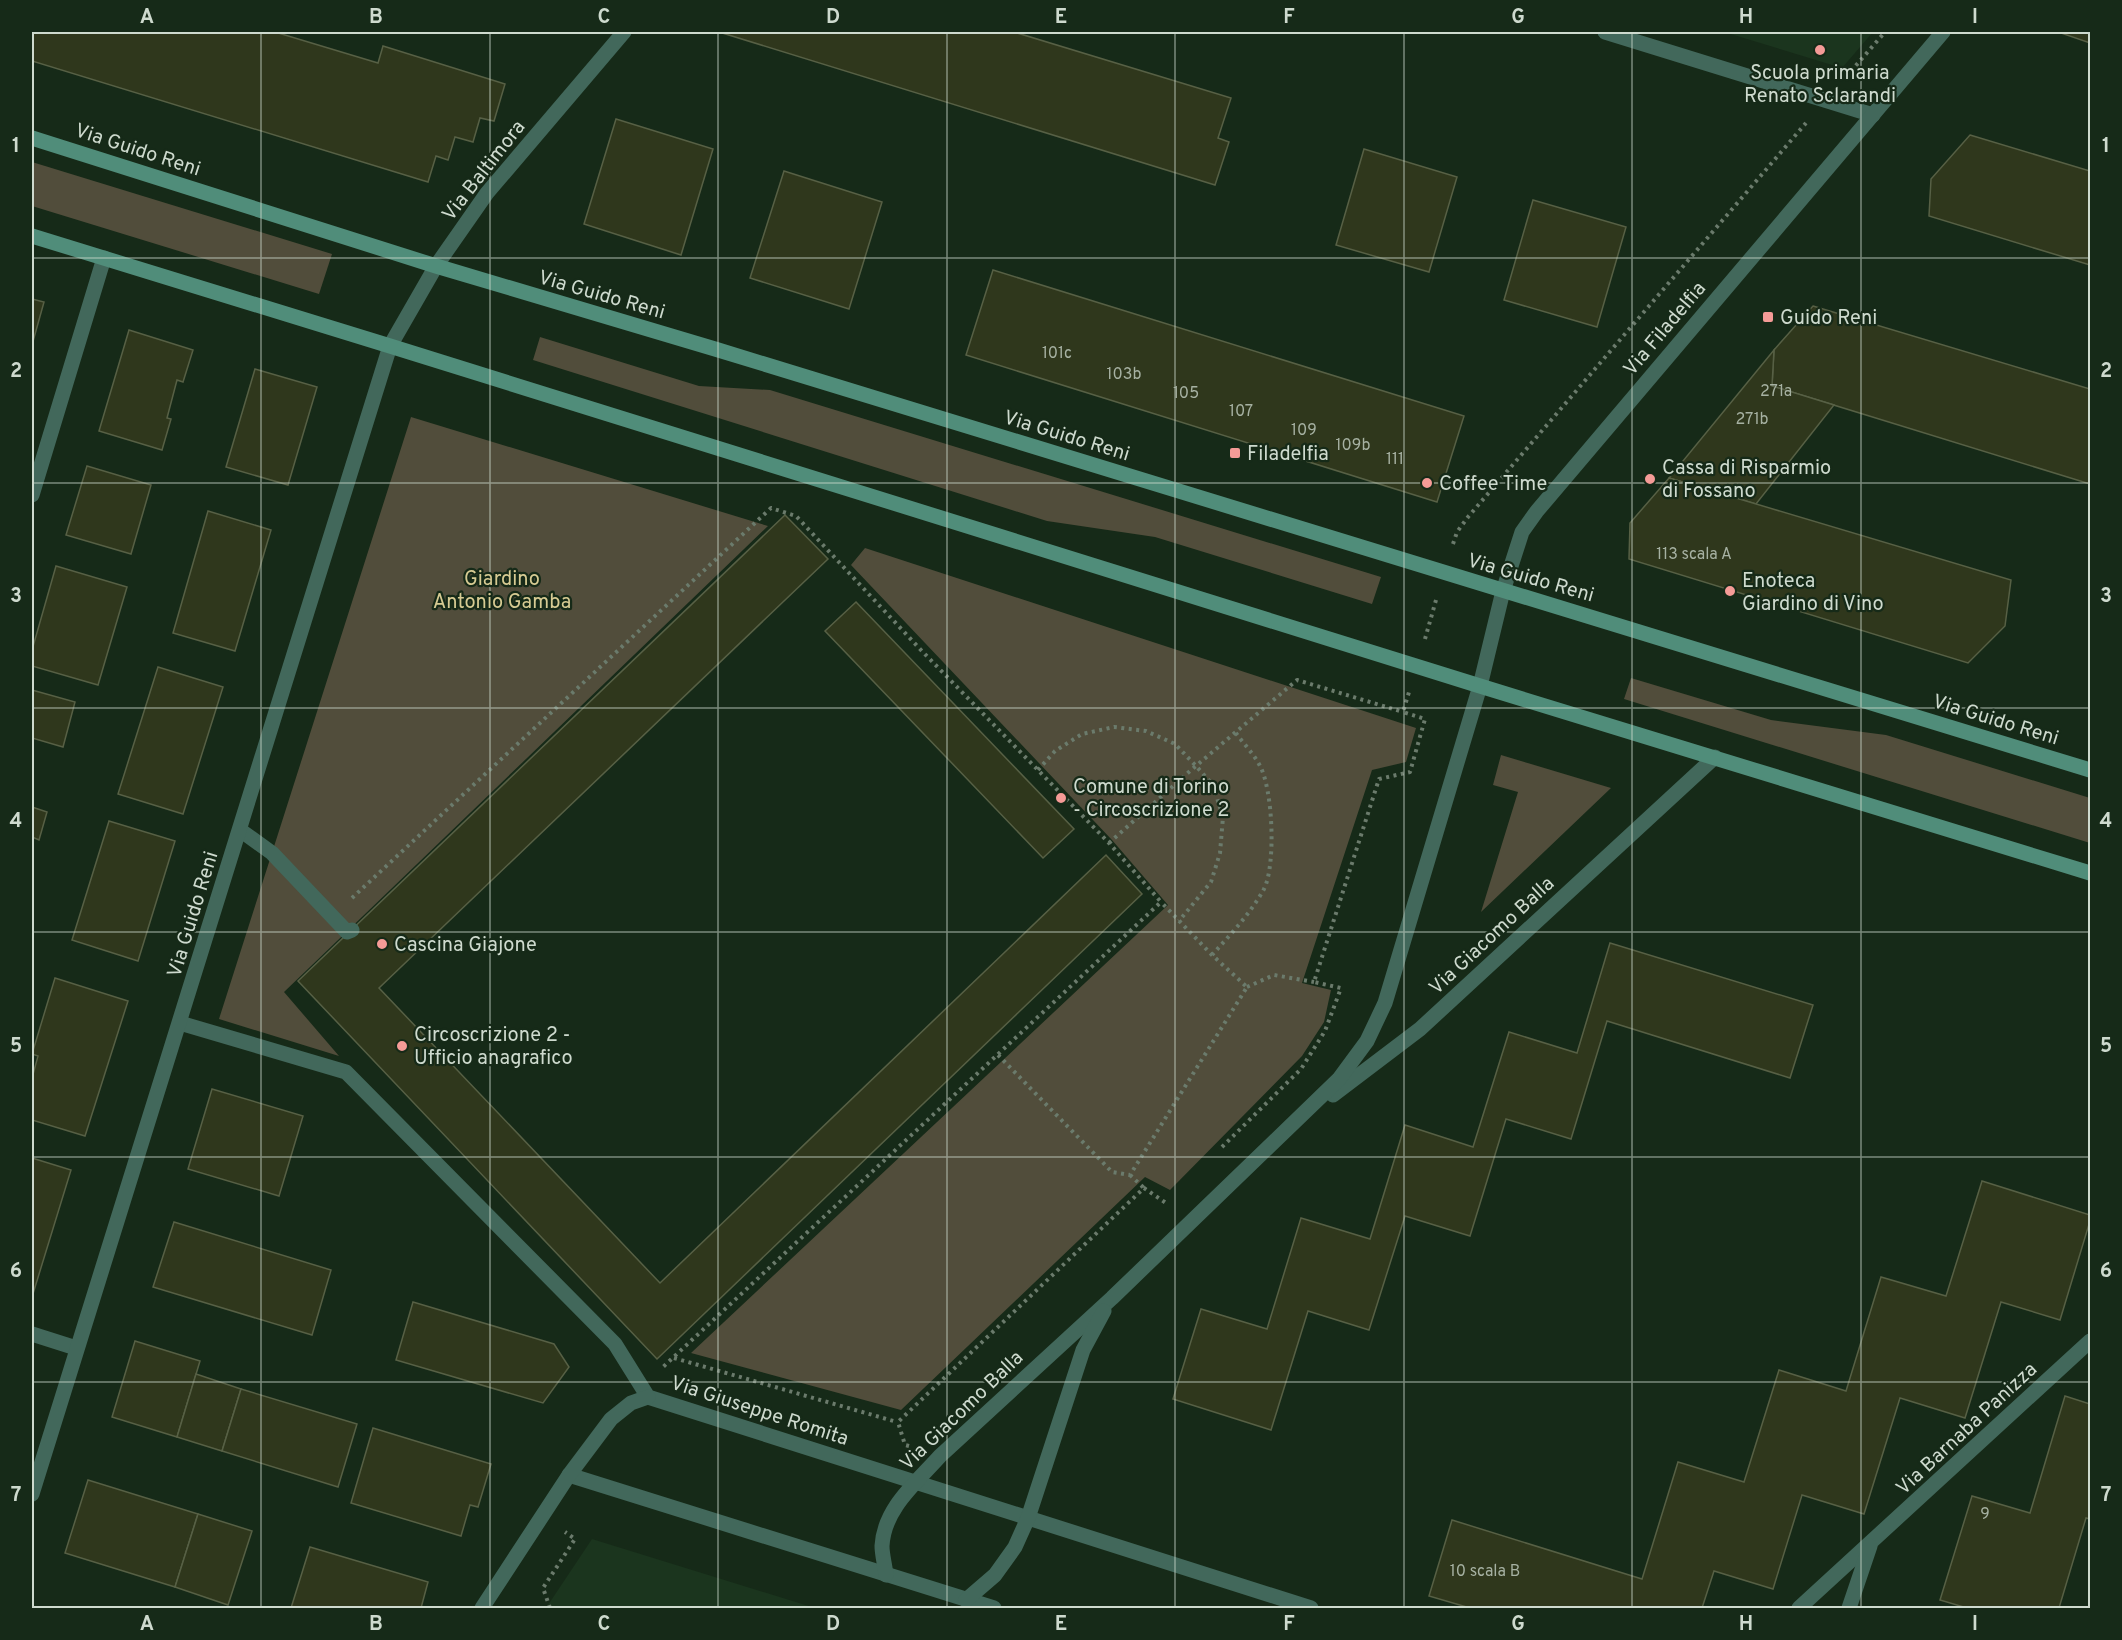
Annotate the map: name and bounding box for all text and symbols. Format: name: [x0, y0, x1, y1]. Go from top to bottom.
text: A: [140, 5, 154, 31]
text: B: [369, 5, 383, 31]
text: C: [598, 5, 610, 31]
text: D: [826, 5, 840, 31]
text: E: [1055, 5, 1067, 31]
text: F: [1283, 5, 1295, 31]
text: G: [1511, 5, 1525, 31]
text: H: [1739, 5, 1753, 31]
text: I: [1972, 5, 1978, 31]
marker: Scuola primaria Renato Sclarandi: [1813, 43, 1827, 57]
place label: Scuola primaria Renato Sclarandi: [1744, 61, 1896, 110]
street label: Via Baltimora: [437, 116, 532, 227]
street label: Via Guido Reni: [71, 118, 204, 183]
text: 1: [12, 134, 20, 160]
text: 1: [2102, 134, 2110, 160]
street label: Via Guido Reni: [535, 265, 668, 326]
street label: Via Filadelfia: [1619, 277, 1713, 382]
place label: Guido Reni: [1780, 306, 1877, 332]
marker: Guido Reni: [1761, 310, 1775, 324]
house number: 101c: [1042, 344, 1072, 364]
text: 2: [10, 359, 22, 385]
text: 2: [2100, 359, 2112, 385]
house number: 103b: [1107, 365, 1141, 385]
house number: 271a: [1760, 382, 1792, 402]
house number: 105: [1173, 384, 1199, 404]
house number: 107: [1229, 402, 1253, 422]
street label: Via Guido Reni: [1000, 405, 1133, 468]
house number: 271b: [1735, 410, 1769, 430]
house number: 109: [1291, 421, 1317, 441]
house number: 109b: [1336, 436, 1370, 456]
place label: Filadelfia: [1247, 442, 1329, 468]
marker: Filadelfia: [1228, 446, 1242, 460]
house number: 111: [1386, 450, 1404, 470]
place label: Cassa di Risparmio di Fossano: [1662, 456, 1831, 505]
place label: Coffee Time: [1439, 472, 1547, 498]
marker: Cassa di Risparmio di Fossano: [1643, 472, 1657, 486]
marker: Coffee Time: [1420, 476, 1434, 490]
house number: 113 scala A: [1656, 545, 1732, 565]
street label: Via Guido Reni: [1464, 548, 1597, 609]
park label: Giardino Antonio Gamba: [433, 567, 571, 616]
place label: Enoteca Giardino di Vino: [1742, 569, 1884, 618]
text: 3: [10, 584, 22, 610]
marker: Enoteca Giardino di Vino: [1723, 584, 1737, 598]
text: 3: [2100, 584, 2112, 610]
street label: Via Guido Reni: [1929, 689, 2062, 752]
place label: Comune di Torino - Circoscrizione 2: [1073, 775, 1230, 824]
marker: Comune di Torino - Circoscrizione 2: [1054, 791, 1068, 805]
text: 4: [10, 809, 22, 835]
text: 4: [2100, 809, 2112, 835]
street label: Via Guido Reni: [162, 848, 225, 981]
street label: Via Giacomo Balla: [1424, 872, 1561, 1001]
place label: Cascina Giajone: [394, 933, 537, 959]
marker: Cascina Giajone: [375, 937, 389, 951]
place label: Circoscrizione 2 - Ufficio anagrafico: [414, 1023, 573, 1072]
text: 5: [10, 1034, 22, 1060]
text: 5: [2100, 1034, 2112, 1060]
marker: Circoscrizione 2 - Ufficio anagrafico: [395, 1039, 409, 1053]
text: 6: [10, 1259, 22, 1285]
text: 6: [2100, 1259, 2112, 1285]
street label: Via Giacomo Balla: [895, 1346, 1030, 1477]
street label: Via Barnaba Panizza: [1891, 1357, 2043, 1502]
street label: Via Giuseppe Romita: [667, 1371, 852, 1453]
text: 7: [11, 1483, 21, 1509]
text: 7: [2101, 1483, 2111, 1509]
house number: 9: [1980, 1505, 1990, 1525]
house number: 10 scala B: [1450, 1562, 1520, 1582]
text: A: [140, 1612, 154, 1638]
text: B: [369, 1612, 383, 1638]
text: C: [598, 1612, 610, 1638]
text: D: [826, 1612, 840, 1638]
text: E: [1055, 1612, 1067, 1638]
text: F: [1283, 1612, 1295, 1638]
text: G: [1511, 1612, 1525, 1638]
text: H: [1739, 1612, 1753, 1638]
text: I: [1972, 1612, 1978, 1638]

